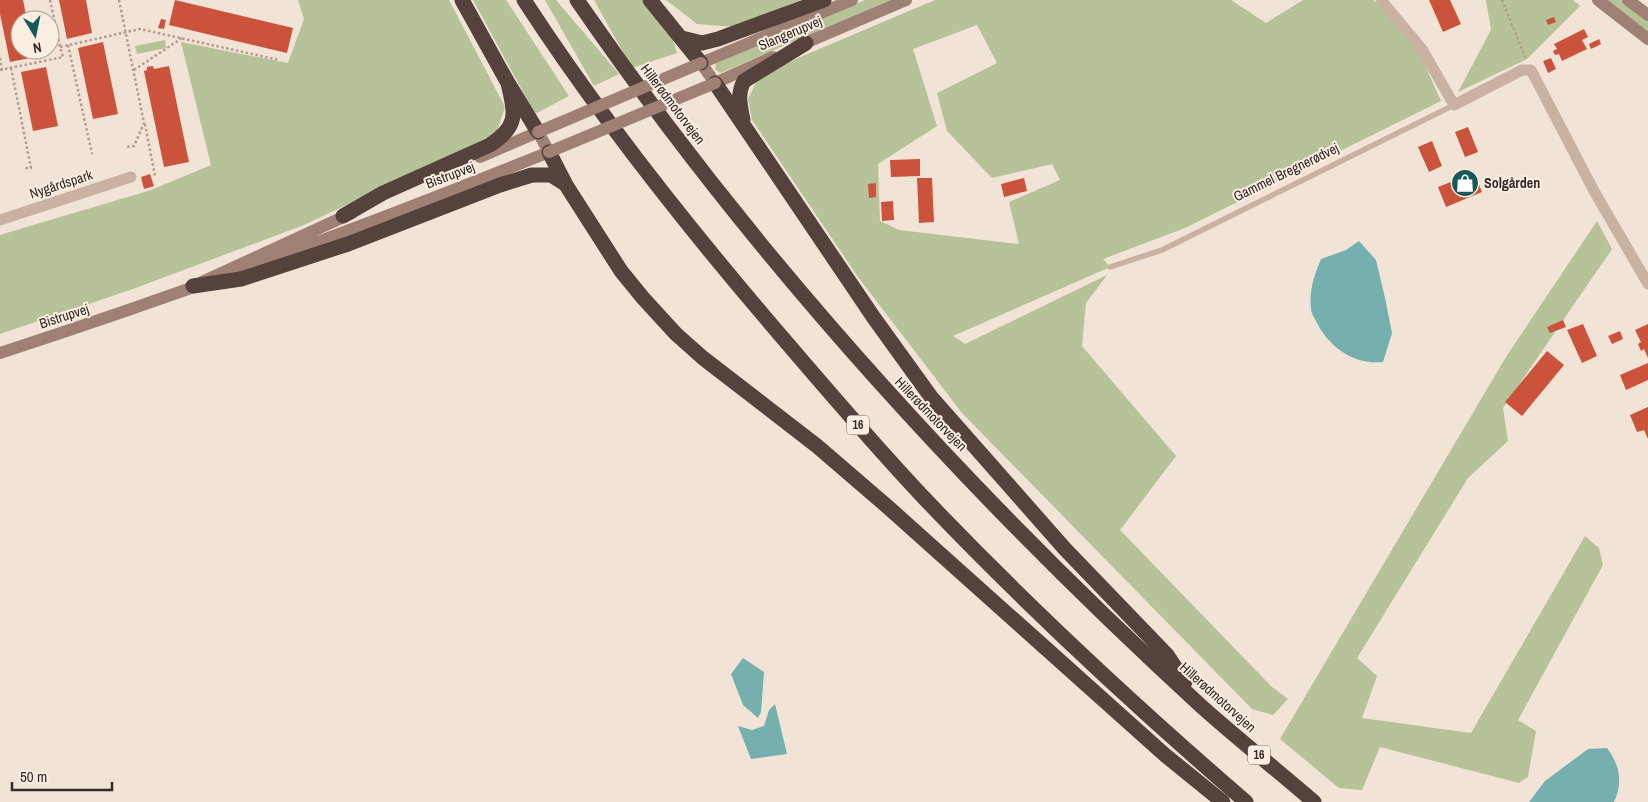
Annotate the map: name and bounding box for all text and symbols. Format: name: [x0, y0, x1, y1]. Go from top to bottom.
north arrow: [10, 10, 60, 60]
street label: Slangerupvej: [756, 12, 824, 54]
text: N: [32, 38, 43, 57]
street label: Hillerødmotorvejen: [637, 60, 709, 148]
street label: Gammel Bregnerødvej: [1230, 139, 1342, 205]
street label: Bistrupvej: [423, 157, 477, 193]
street label: Nygårdspark: [27, 165, 95, 203]
shop icon: Solgården: [1450, 168, 1480, 198]
place label: Solgården: [1484, 174, 1540, 192]
street label: Bistrupvej: [37, 300, 91, 332]
street label: Hillerødmotorvejen: [891, 373, 971, 455]
road number: 16: [847, 416, 869, 434]
street label: Hillerødmotorvejen: [1176, 658, 1260, 736]
road number: 16: [1248, 746, 1270, 764]
scale bar: [12, 760, 112, 792]
text: 50 m: [20, 766, 47, 787]

